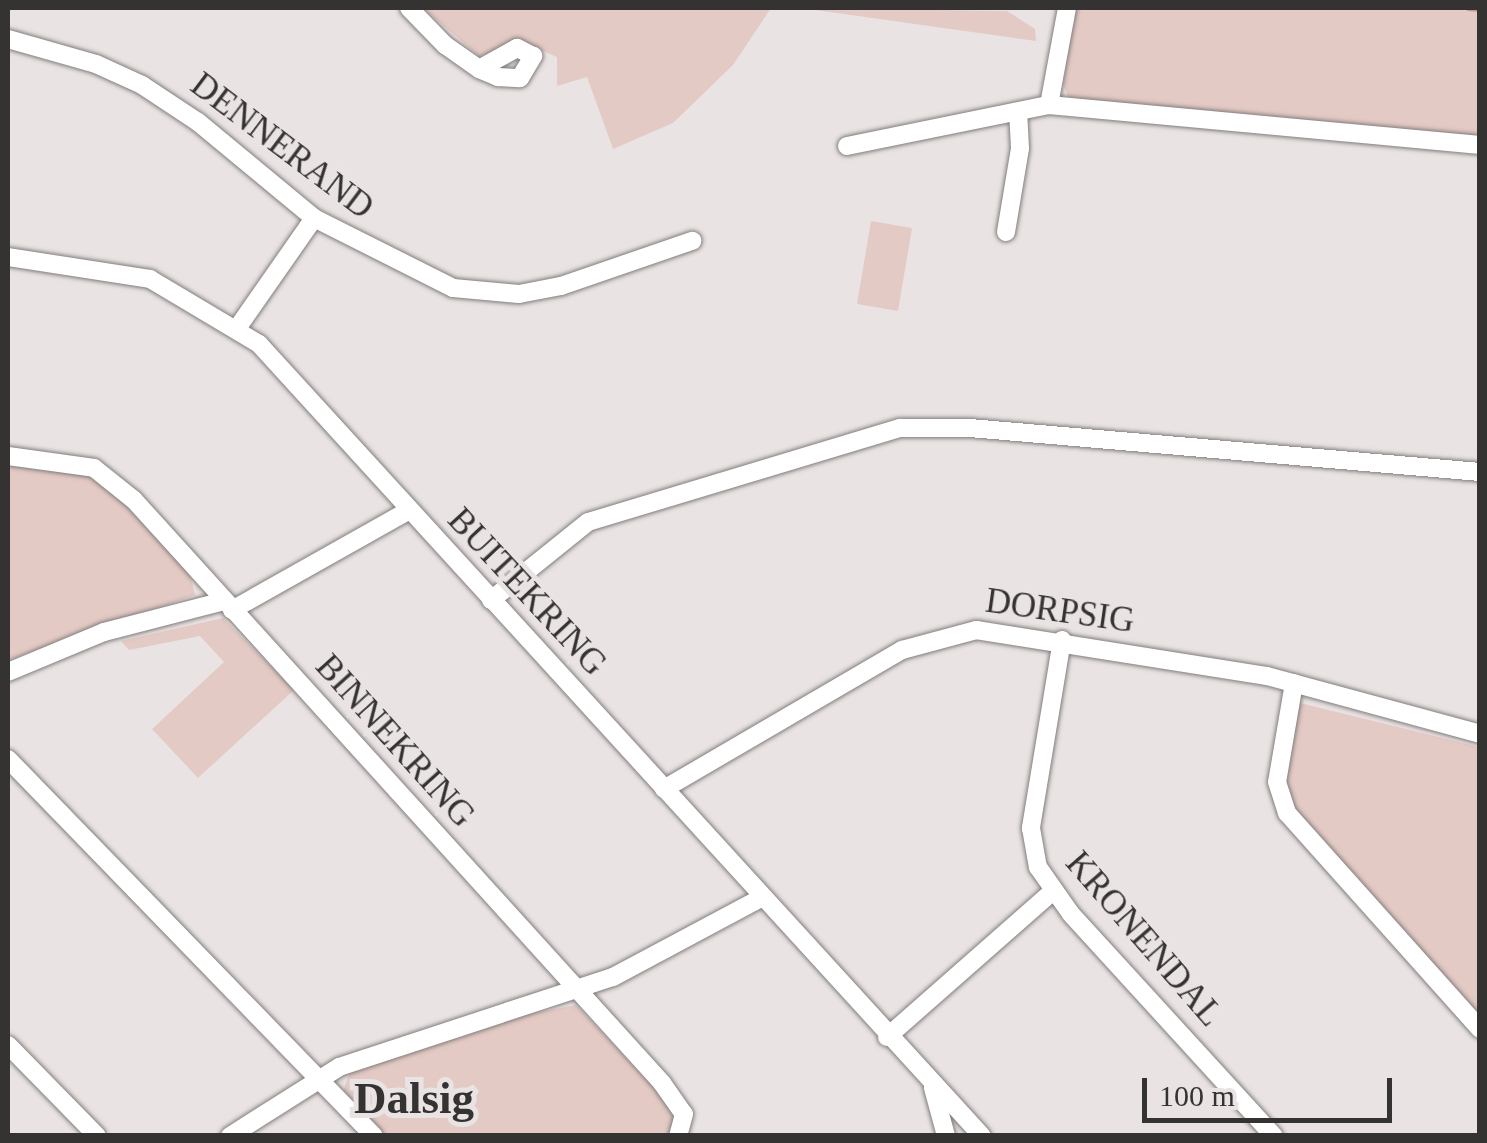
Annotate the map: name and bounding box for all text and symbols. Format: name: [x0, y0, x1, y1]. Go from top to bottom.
street label: DENNERAND: [182, 64, 382, 228]
street label: BUITEKRING: [439, 499, 615, 685]
street label: DORPSIG: [983, 580, 1137, 642]
street label: BINNEKRING: [307, 646, 483, 836]
street label: KRONENDAL: [1057, 843, 1231, 1035]
scale bar: [1147, 1058, 1397, 1120]
district label: Dalsig: [354, 1072, 474, 1126]
text: 100 m: [1159, 1079, 1235, 1112]

